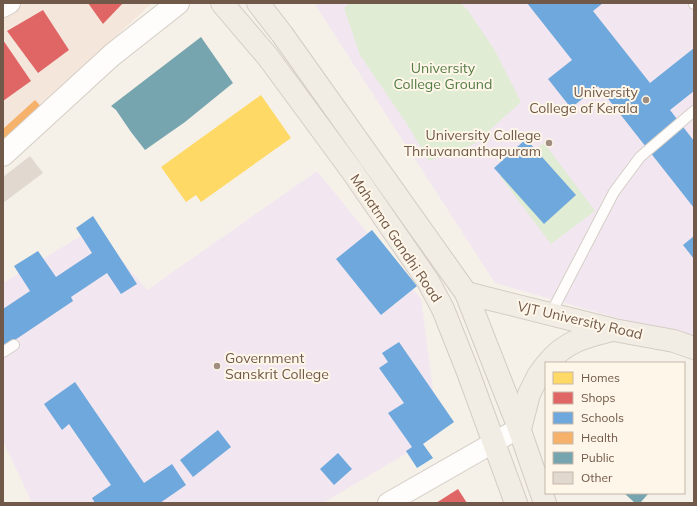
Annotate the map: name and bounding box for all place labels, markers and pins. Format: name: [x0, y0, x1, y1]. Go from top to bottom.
place label: University College of Kerala: [529, 83, 639, 117]
marker: University College of Kerala: [641, 95, 651, 105]
place label: University College Thriuvananthapuram: [404, 126, 541, 160]
marker: University College Thriuvananthapuram: [544, 138, 554, 148]
place label: Government Sanskrit College: [225, 349, 329, 383]
marker: Government Sanskrit College: [212, 361, 222, 371]

